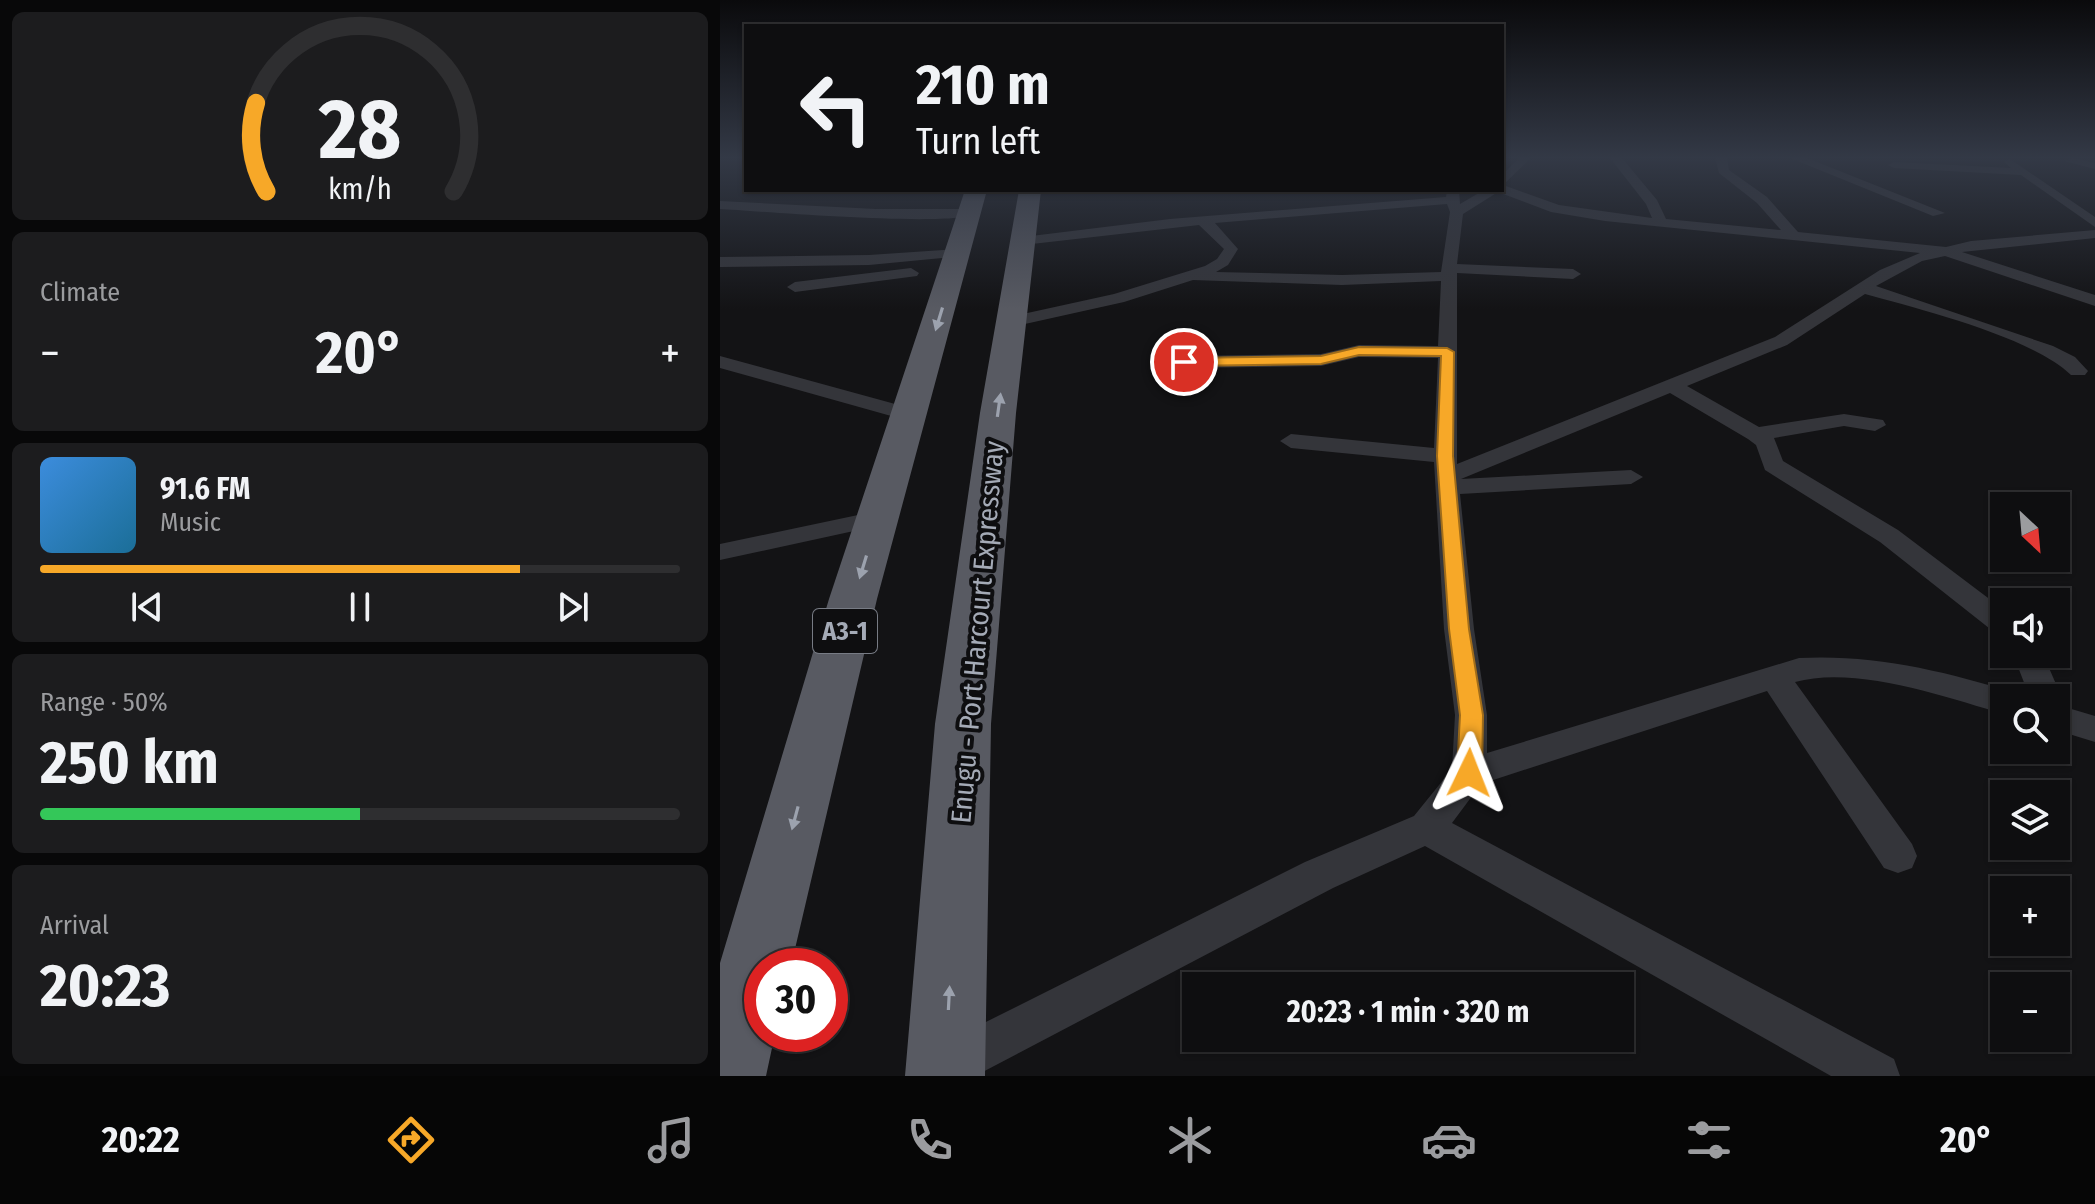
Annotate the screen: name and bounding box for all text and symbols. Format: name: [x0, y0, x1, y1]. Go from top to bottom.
text: 210 m: [916, 52, 1050, 119]
icon: left: [784, 56, 888, 160]
text: 28: [318, 80, 401, 180]
text: Turn left: [916, 120, 1040, 164]
text: km/h: [328, 172, 392, 207]
text: Climate: [40, 277, 120, 308]
one-way arrow: [932, 307, 945, 331]
text: 20°: [316, 317, 404, 389]
text: −: [40, 327, 60, 380]
text: +: [660, 327, 680, 380]
pin: [1150, 328, 1218, 396]
icon: arrive: [1162, 340, 1206, 384]
one-way arrow: [993, 392, 1006, 417]
street label: Enugu - Port Harcourt Expressway: [944, 439, 1011, 825]
text: 91.6 FM: [160, 471, 250, 507]
north arrow: [1990, 492, 2070, 572]
map controls: [1990, 492, 2070, 1052]
text: Music: [160, 507, 221, 538]
one-way arrow: [856, 556, 869, 580]
icon: previous: [125, 585, 169, 629]
icon: pause: [338, 585, 382, 629]
icon: next: [551, 585, 595, 629]
button: sound: [1990, 588, 2070, 668]
road number: A3-1: [813, 609, 877, 653]
button: search: [1990, 684, 2070, 764]
text: Range · 50%: [40, 687, 168, 718]
text: 250 km: [40, 727, 219, 799]
position arrow: [1427, 731, 1511, 815]
button: layers: [1990, 780, 2070, 860]
one-way arrow: [788, 806, 800, 831]
button: +: [1990, 876, 2070, 956]
text: Arrival: [40, 910, 109, 941]
speed limit sign: 30: [744, 948, 848, 1052]
text: 20:23: [40, 950, 170, 1022]
button: −: [1990, 972, 2070, 1052]
one-way arrow: [943, 985, 956, 1010]
text: 20:23 · 1 min · 320 m: [1287, 994, 1529, 1030]
icon: directions: [383, 1112, 439, 1168]
icon: music: [643, 1112, 699, 1168]
icon: phone: [902, 1112, 958, 1168]
icon: climate: [1162, 1112, 1218, 1168]
icon: car: [1421, 1112, 1477, 1168]
icon: filters: [1681, 1112, 1737, 1168]
text: 20:22: [102, 1118, 180, 1162]
text: 20°: [1940, 1118, 1993, 1162]

